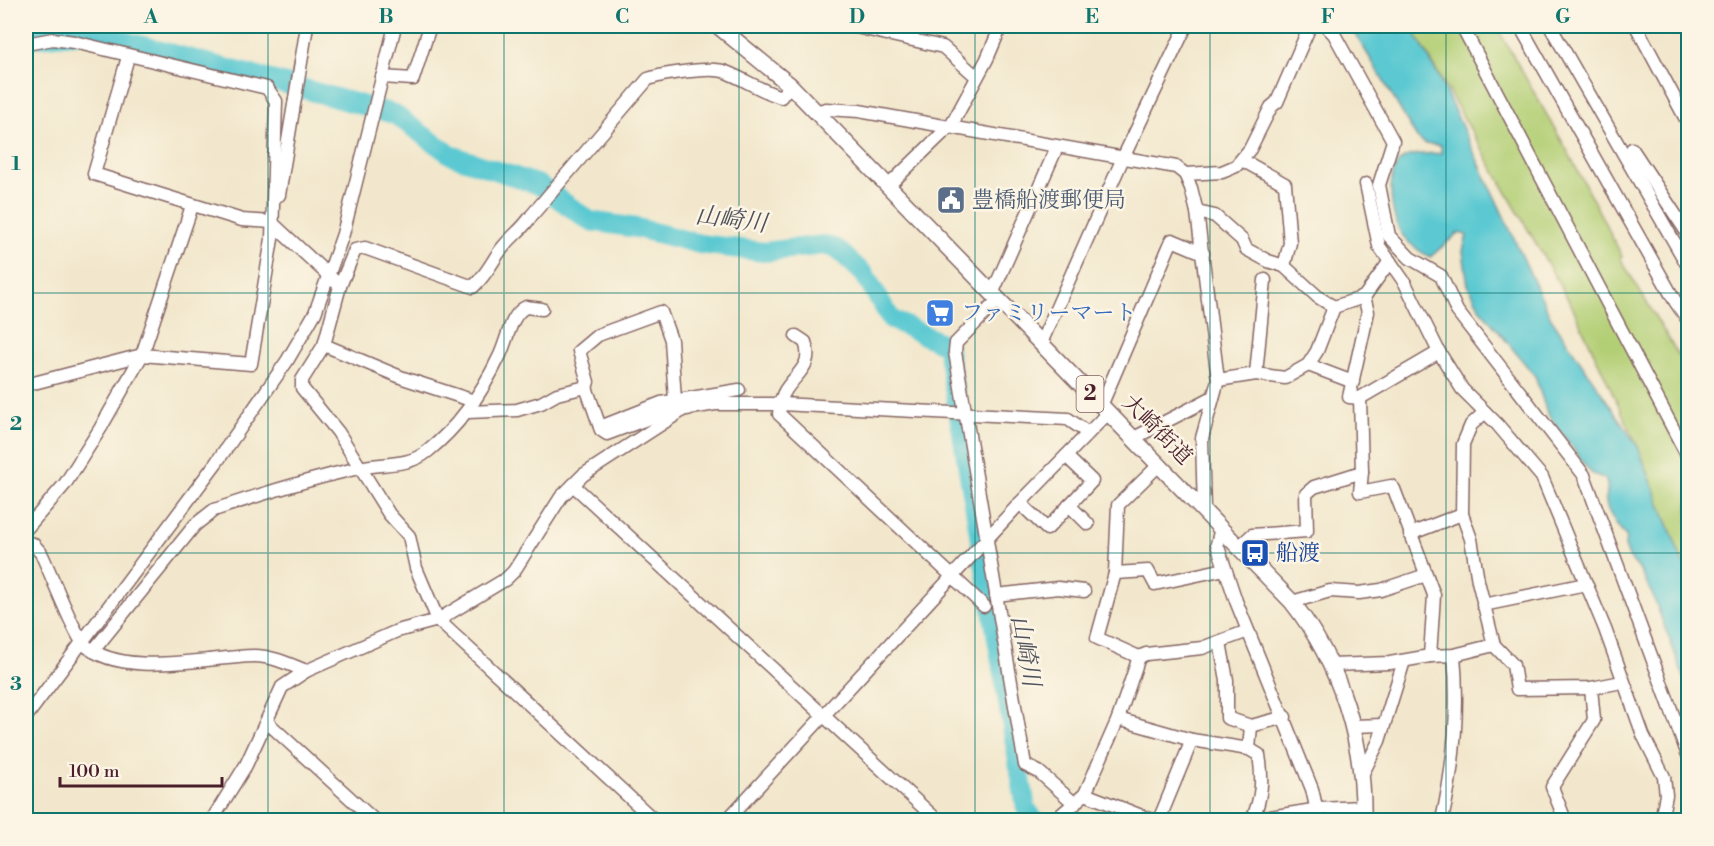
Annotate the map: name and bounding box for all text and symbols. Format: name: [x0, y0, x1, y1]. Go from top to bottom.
text: A: [143, 5, 159, 30]
text: B: [378, 5, 394, 30]
text: C: [615, 5, 629, 30]
text: D: [849, 5, 865, 30]
text: E: [1085, 5, 1099, 30]
text: F: [1321, 5, 1335, 30]
text: G: [1555, 5, 1571, 30]
text: 1: [11, 152, 21, 177]
public building icon: 豊橋船渡郵便局: [935, 184, 967, 216]
place label: 豊橋船渡郵便局: [972, 187, 1126, 214]
water label: 山崎川: [693, 201, 772, 240]
supermarket icon: ファミリーマート: [924, 297, 956, 329]
place label: ファミリーマート: [961, 300, 1137, 327]
road number: 2: [1076, 376, 1104, 412]
street label: 大崎街道: [1116, 389, 1198, 471]
text: 2: [10, 412, 22, 437]
bus stop icon: 船渡: [1239, 537, 1271, 569]
place label: 船渡: [1276, 540, 1320, 567]
water label: 山崎川: [1004, 613, 1047, 692]
text: 3: [10, 672, 22, 697]
scale bar: [60, 750, 222, 788]
text: 100 m: [69, 760, 120, 783]

